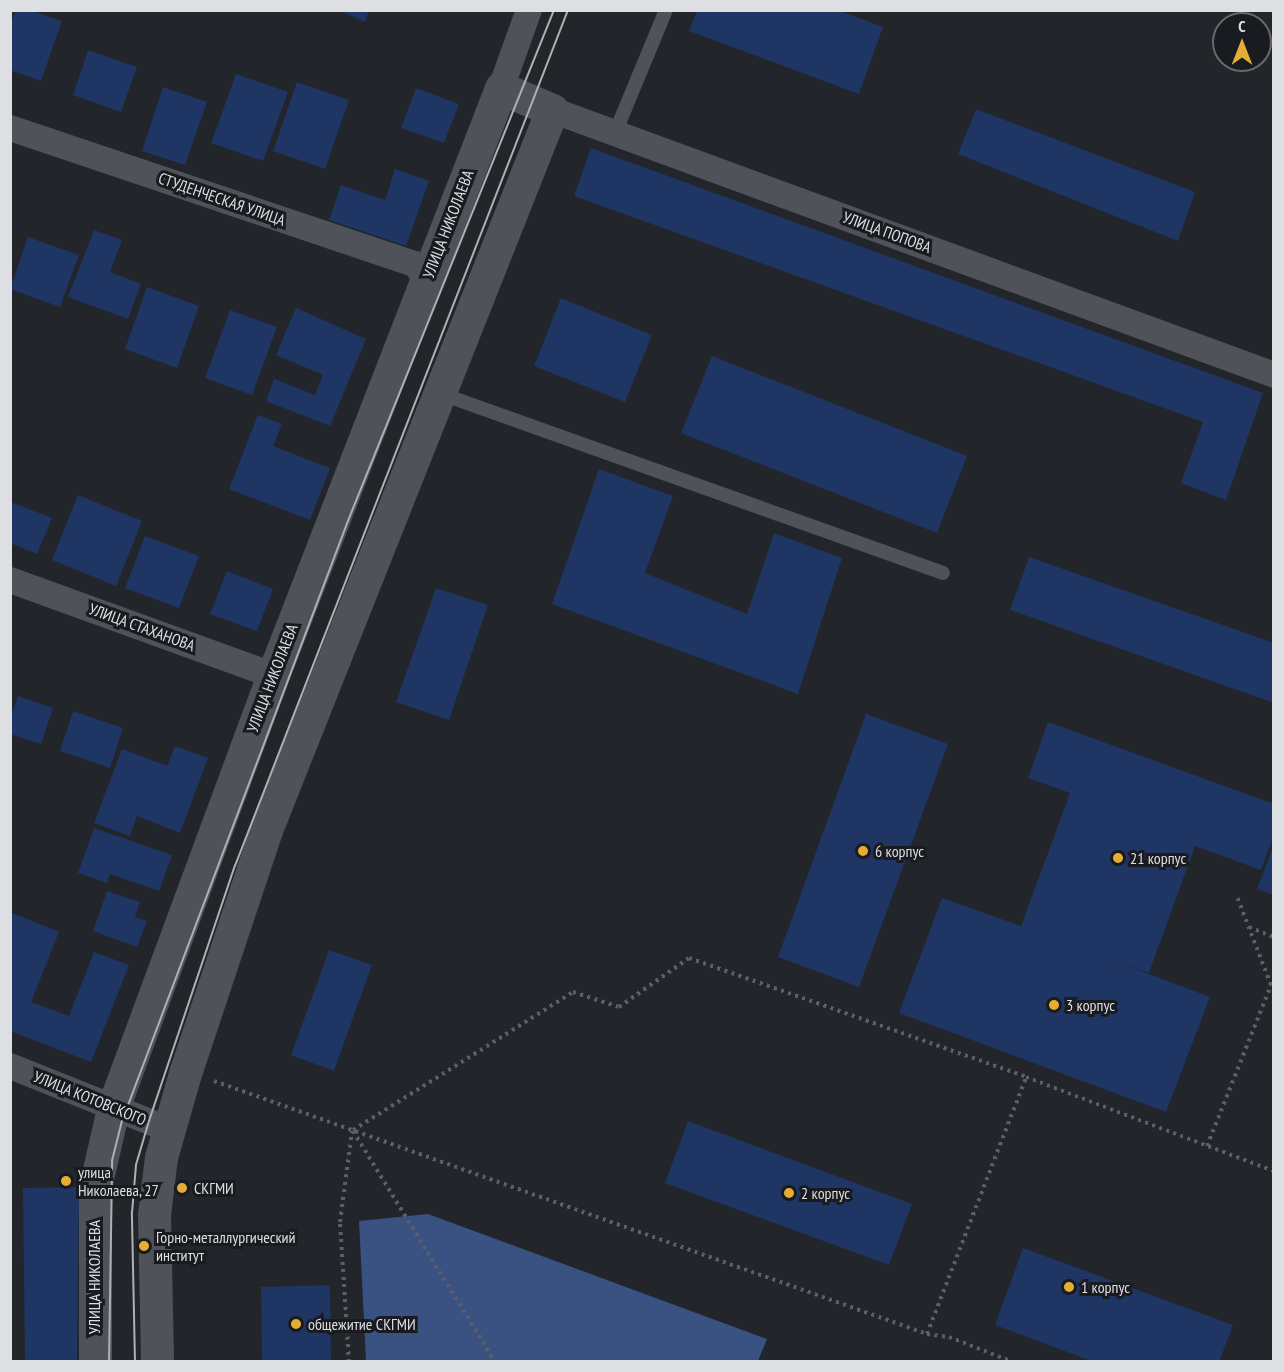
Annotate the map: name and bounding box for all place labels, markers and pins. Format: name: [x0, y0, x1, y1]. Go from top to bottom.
place label: 6 корпус: [875, 841, 924, 861]
marker: 6 корпус: [856, 844, 870, 858]
place label: 21 корпус: [1130, 848, 1186, 868]
marker: 21 корпус: [1111, 851, 1125, 865]
place label: 3 корпус: [1066, 995, 1115, 1015]
marker: 3 корпус: [1047, 998, 1061, 1012]
place label: улица Николаева, 27: [78, 1162, 160, 1200]
marker: улица Николаева, 27: [59, 1174, 73, 1188]
place label: СКГМИ: [194, 1178, 234, 1198]
marker: СКГМИ: [175, 1181, 189, 1195]
place label: 2 корпус: [801, 1183, 850, 1203]
marker: 2 корпус: [782, 1186, 796, 1200]
place label: Горно-металлургический институт: [156, 1227, 296, 1265]
marker: Горно-металлургический институт: [137, 1239, 151, 1253]
place label: 1 корпус: [1081, 1277, 1130, 1297]
marker: 1 корпус: [1062, 1280, 1076, 1294]
place label: общежитие СКГМИ: [308, 1314, 416, 1334]
marker: общежитие СКГМИ: [289, 1317, 303, 1331]

